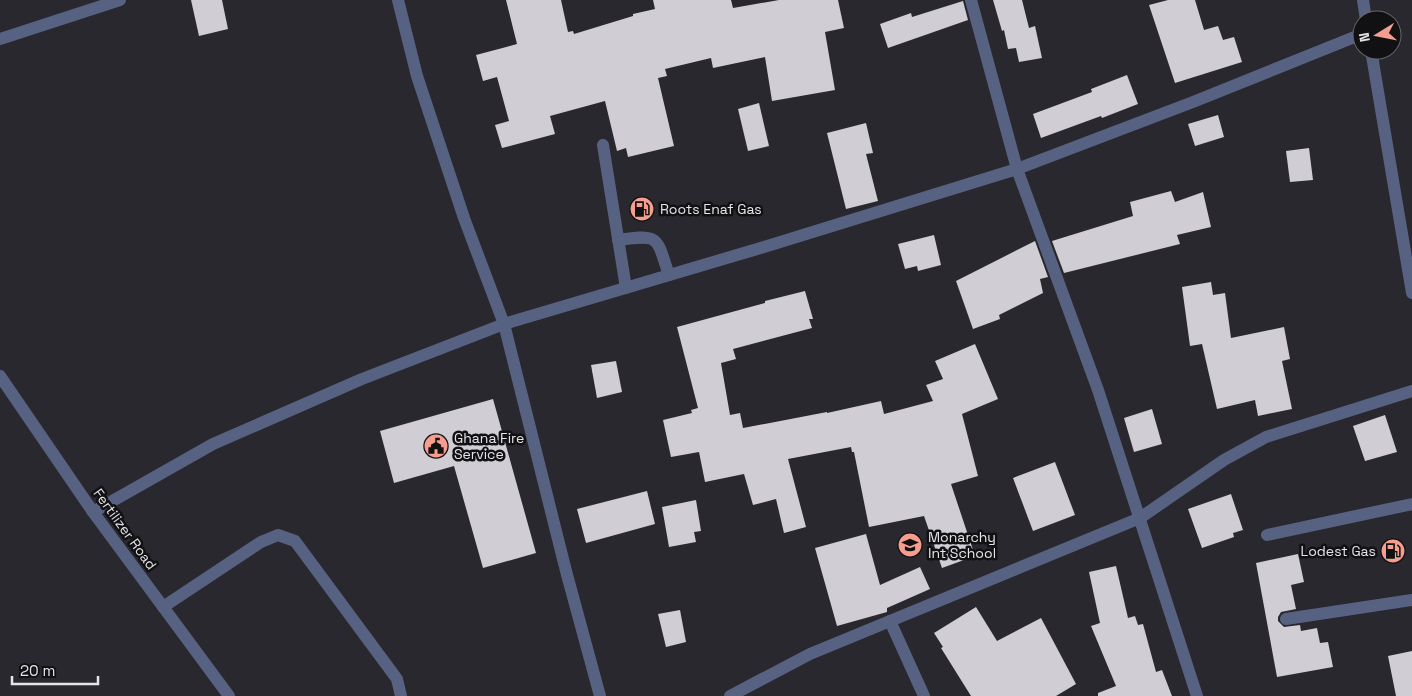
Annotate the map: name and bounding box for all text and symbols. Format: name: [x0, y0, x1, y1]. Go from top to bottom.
north arrow: [1352, 10, 1402, 60]
text: N: [1355, 31, 1374, 43]
fuel station icon: Roots Enaf Gas: [629, 196, 655, 222]
place label: Roots Enaf Gas: [660, 200, 762, 218]
place label: Ghana Fire Service: [454, 429, 524, 463]
public building icon: Ghana Fire Service: [423, 433, 449, 459]
street label: Fertilizer Road: [89, 485, 161, 573]
place label: Monarchy Int School: [928, 528, 996, 562]
school or university icon: Monarchy Int School: [897, 532, 923, 558]
fuel station icon: Lodest Gas: [1380, 538, 1406, 564]
place label: Lodest Gas: [1301, 542, 1376, 560]
scale bar: [12, 654, 99, 686]
text: 20 m: [20, 661, 55, 680]

